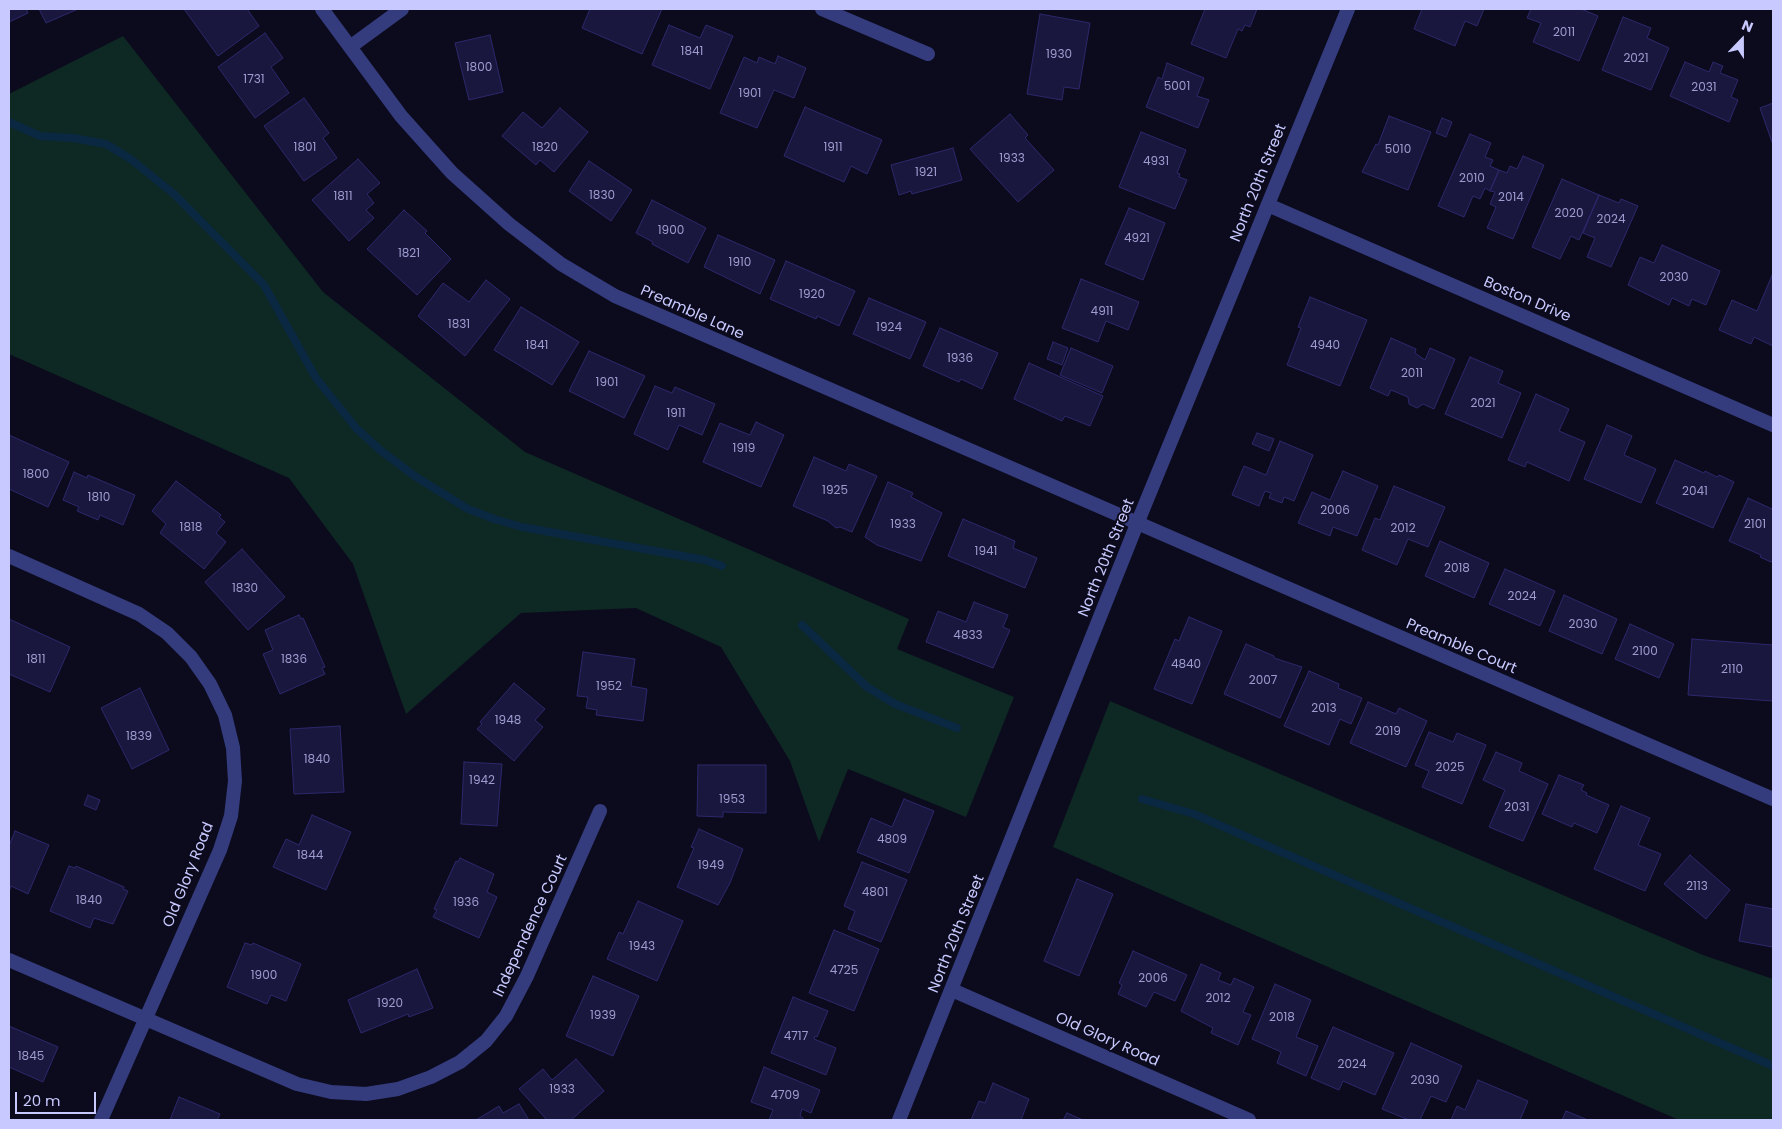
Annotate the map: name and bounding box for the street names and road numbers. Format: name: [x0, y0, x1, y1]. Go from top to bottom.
street label: North 20th Street: [1227, 121, 1291, 245]
street label: Boston Drive: [1481, 274, 1573, 326]
street label: Preamble Lane: [637, 282, 747, 344]
street label: North 20th Street: [1075, 496, 1139, 620]
street label: Preamble Court: [1403, 616, 1519, 678]
street label: Old Glory Road: [160, 820, 218, 930]
street label: Independence Court: [490, 852, 572, 1000]
street label: North 20th Street: [925, 872, 989, 996]
street label: Old Glory Road: [1052, 1009, 1162, 1071]

